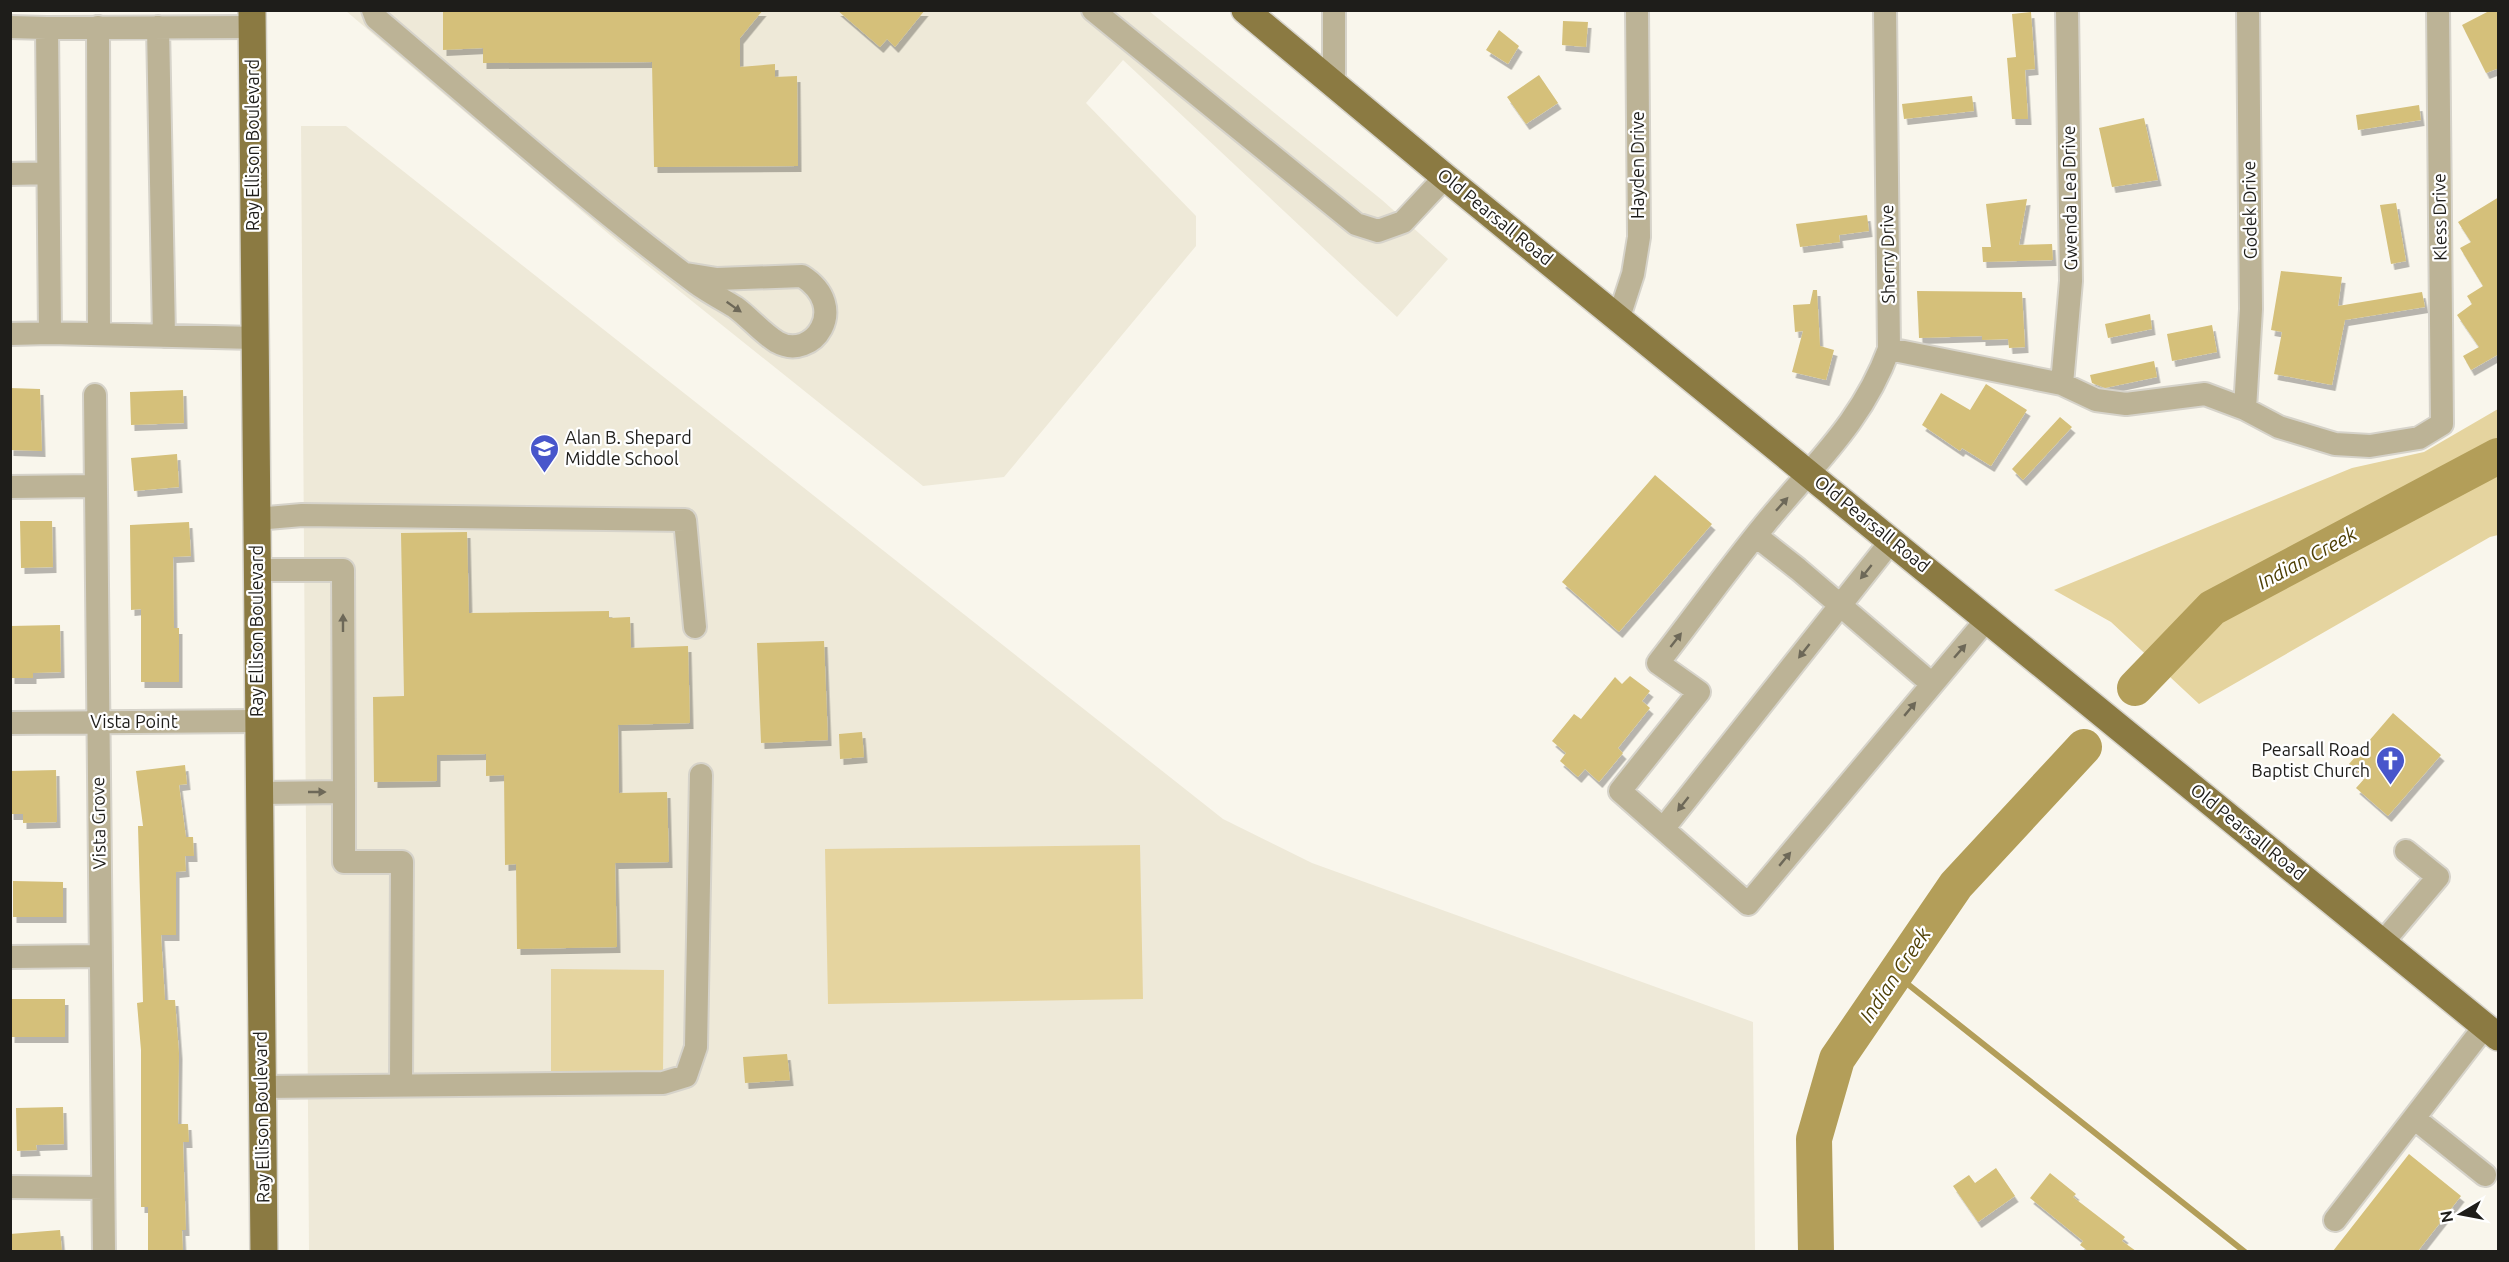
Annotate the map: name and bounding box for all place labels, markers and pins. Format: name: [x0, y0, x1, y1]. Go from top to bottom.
place label: Alan B. Shepard Middle School: [565, 427, 692, 468]
school or university icon: Alan B. Shepard Middle School: [528, 432, 560, 474]
place label: Pearsall Road Baptist Church: [2251, 739, 2370, 780]
church icon: Pearsall Road Baptist Church: [2375, 744, 2407, 786]

